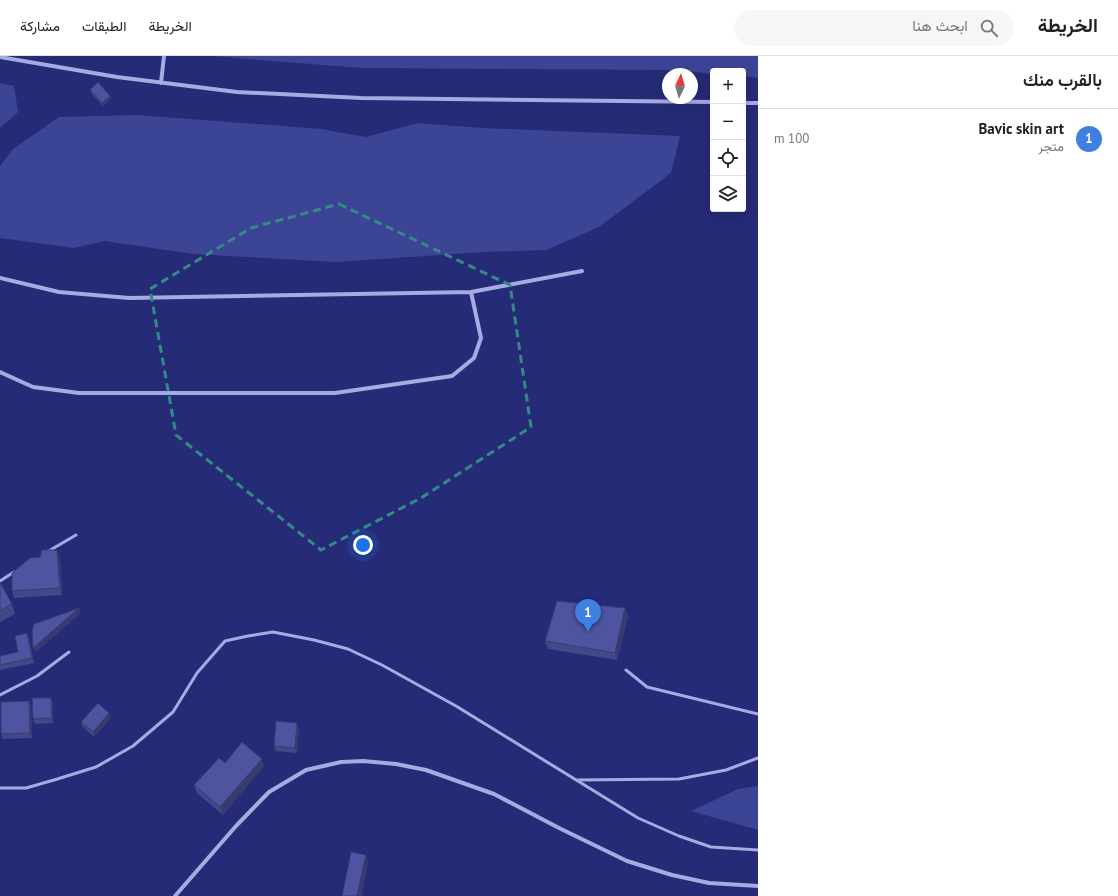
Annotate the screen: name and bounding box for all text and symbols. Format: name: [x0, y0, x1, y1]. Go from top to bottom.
search box: [734, 10, 1014, 46]
text: الخريطة: [1038, 13, 1098, 37]
text: ابحث هنا: [912, 16, 968, 35]
text: مشاركة: [20, 17, 60, 35]
text: الطبقات: [82, 17, 126, 35]
text: الخريطة: [148, 17, 192, 35]
icon: search: [978, 17, 1000, 39]
north arrow: [662, 68, 698, 104]
map controls: [710, 68, 746, 212]
button: +: [710, 68, 746, 104]
text: بالقرب منك: [1023, 69, 1102, 91]
button: −: [710, 104, 746, 140]
text: Bavic skin art: [978, 119, 1064, 138]
text: 100 m: [774, 130, 809, 147]
text: 1: [1085, 130, 1093, 147]
text: متجر: [1039, 138, 1064, 155]
button: locate: [710, 140, 746, 176]
button: layers: [710, 176, 746, 212]
your location: [353, 535, 373, 555]
pin: 1: [575, 599, 601, 632]

